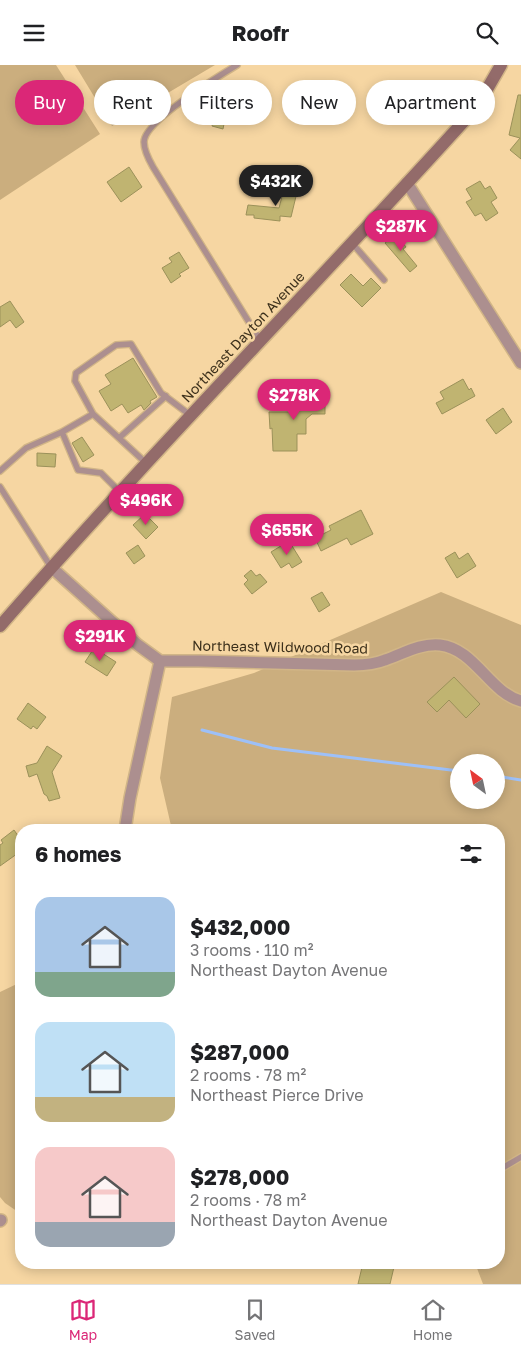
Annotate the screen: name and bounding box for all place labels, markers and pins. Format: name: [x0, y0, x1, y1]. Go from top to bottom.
pin: $432K: [241, 165, 311, 207]
pin: $287K: [366, 209, 436, 252]
pin: $278K: [259, 379, 329, 421]
pin: $496K: [111, 483, 181, 526]
pin: $655K: [252, 513, 322, 556]
pin: $291K: [65, 619, 135, 662]

